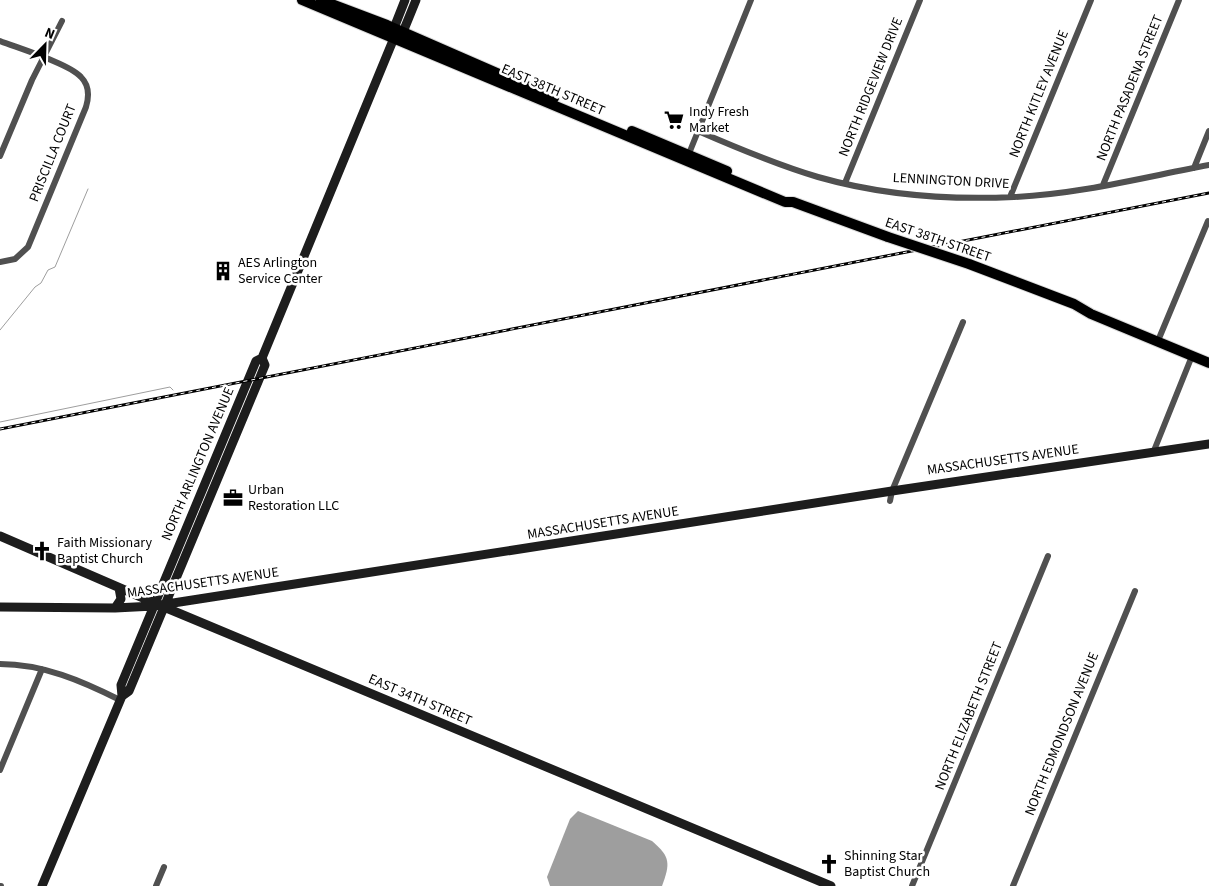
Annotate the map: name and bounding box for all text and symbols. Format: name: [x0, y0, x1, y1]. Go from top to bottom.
street label: NORTH PASADENA STREET: [1092, 12, 1169, 164]
street label: NORTH RIDGEVIEW DRIVE: [834, 14, 908, 160]
north arrow: [20, 20, 70, 70]
text: N: [41, 23, 58, 45]
street label: NORTH KITLEY AVENUE: [1004, 27, 1074, 161]
street label: EAST 38TH STREET: [498, 59, 608, 121]
street label: PRISCILLA COURT: [24, 101, 82, 205]
place label: Indy Fresh Market: [689, 102, 749, 138]
supermarket icon: Indy Fresh Market: [663, 109, 685, 131]
street label: LENNINGTON DRIVE: [892, 168, 1010, 194]
street label: EAST 38TH STREET: [882, 213, 994, 268]
place label: AES Arlington Service Center: [238, 253, 323, 289]
building icon: AES Arlington Service Center: [212, 260, 234, 282]
street label: NORTH ARLINGTON AVENUE: [157, 384, 239, 544]
street label: MASSACHUSETTS AVENUE: [926, 439, 1080, 481]
place label: Urban Restoration LLC: [248, 480, 339, 516]
office icon: Urban Restoration LLC: [222, 487, 244, 509]
street label: MASSACHUSETTS AVENUE: [526, 501, 680, 545]
place label: Faith Missionary Baptist Church: [57, 533, 152, 569]
church icon: Faith Missionary Baptist Church: [31, 540, 53, 562]
street label: MASSACHUSETTS AVENUE: [126, 562, 280, 604]
street label: NORTH ELIZABETH STREET: [930, 638, 1008, 793]
street label: NORTH EDMONDSON AVENUE: [1020, 649, 1104, 819]
street label: EAST 34TH STREET: [365, 669, 475, 731]
place label: Shinning Star Baptist Church: [844, 846, 930, 882]
church icon: Shinning Star Baptist Church: [818, 853, 840, 875]

